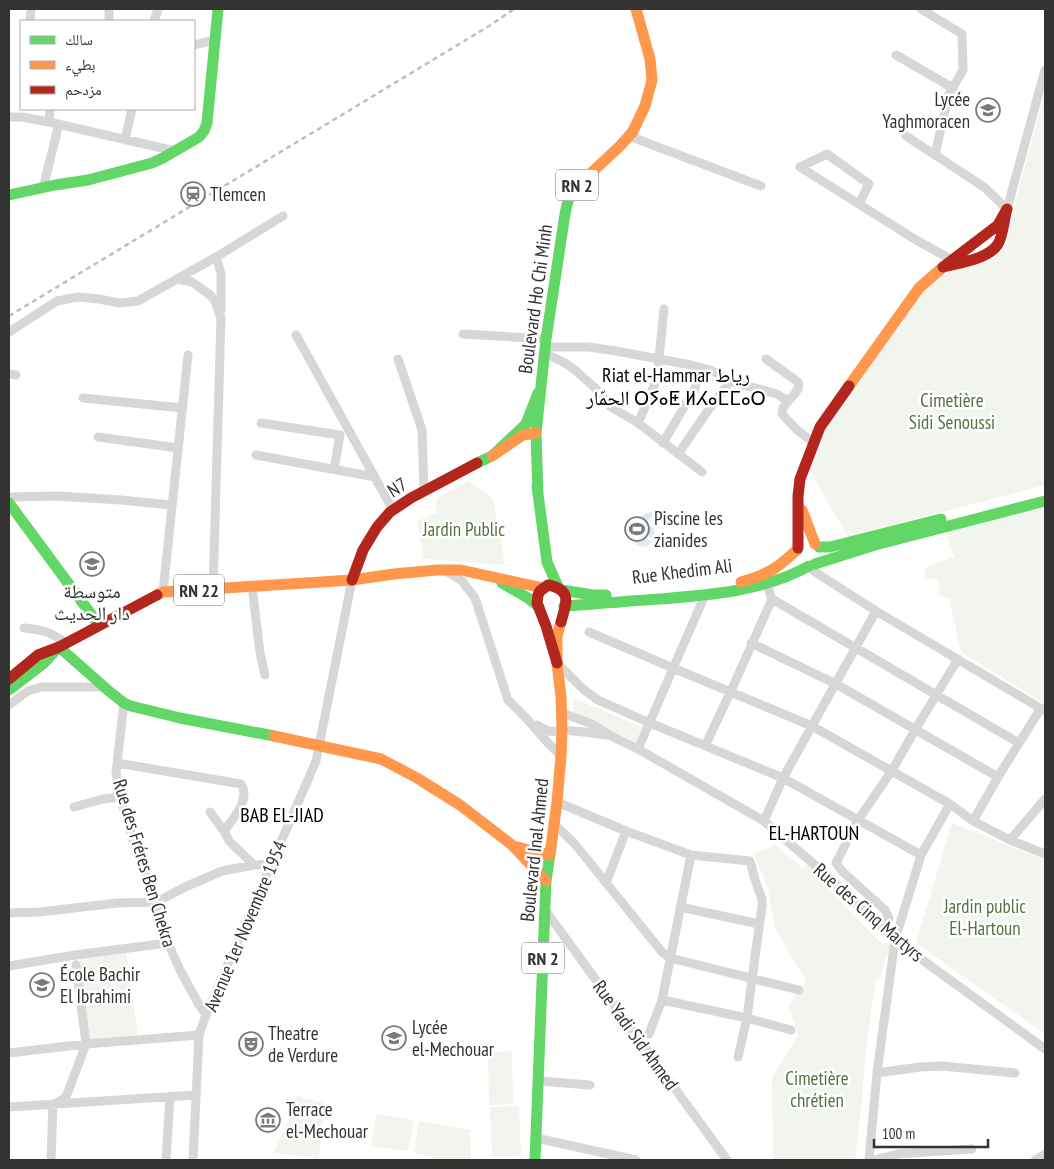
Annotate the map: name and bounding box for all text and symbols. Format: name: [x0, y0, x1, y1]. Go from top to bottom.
legend: [20, 20, 195, 110]
text: سالك: [65, 30, 93, 49]
text: بطيء: [65, 55, 95, 77]
text: مزدحم: [65, 80, 102, 100]
place label: Lycée Yaghmoracen: [882, 87, 970, 133]
school or university icon: Lycée Yaghmoracen: [975, 97, 1001, 123]
road number: RN 2: [556, 170, 598, 200]
station icon: Tlemcen: [180, 181, 206, 207]
place label: Tlemcen: [210, 182, 266, 206]
street label: Boulevard Ho Chi Minh: [513, 223, 557, 375]
district label: Riat el-Hammar رياط الحمّار ⵔⵢⴰⵟ ⵍⵃⴰⵎⵎⴰⵔ: [585, 362, 766, 411]
park label: Cimetière Sidi Senoussi: [909, 388, 995, 434]
street label: N7: [383, 472, 411, 502]
place label: Piscine les zianides: [654, 506, 723, 552]
sports icon: Piscine les zianides: [624, 516, 650, 542]
park label: Jardin Public: [422, 517, 505, 541]
school or university icon: متوسطة دار الحديث: [79, 551, 105, 577]
street label: Rue Khedim Ali: [631, 553, 733, 589]
road number: RN 22: [174, 574, 224, 606]
place label: متوسطة دار الحديث: [54, 579, 130, 625]
street label: Rue des Fréres Ben Chekra: [108, 776, 182, 950]
street label: Boulevard Inal Ahmed: [515, 777, 553, 923]
district label: BAB EL-JIAD: [240, 802, 324, 828]
district label: EL-HARTOUN: [769, 820, 859, 846]
street label: Avenue 1er Novembre 1954: [198, 837, 292, 1015]
street label: Rue des Cinq Martyrs: [809, 858, 929, 966]
park label: Jardin public El-Hartoun: [943, 894, 1026, 940]
road number: RN 2: [522, 942, 564, 974]
place label: École Bachir El Ibrahimi: [60, 962, 141, 1008]
school or university icon: École Bachir El Ibrahimi: [29, 972, 55, 998]
street label: Rue Yadi Sid Ahmed: [588, 975, 684, 1095]
place label: Lycée el-Mechouar: [412, 1015, 495, 1061]
place label: Theatre de Verdure: [268, 1021, 338, 1067]
school or university icon: Lycée el-Mechouar: [381, 1025, 407, 1051]
theatre icon: Theatre de Verdure: [238, 1031, 264, 1057]
park label: Cimetière chrétien: [785, 1066, 849, 1112]
place label: Terrace el-Mechouar: [286, 1097, 369, 1143]
museum icon: Terrace el-Mechouar: [255, 1107, 281, 1133]
scale bar: [874, 1116, 988, 1148]
text: 100 m: [882, 1124, 915, 1143]

